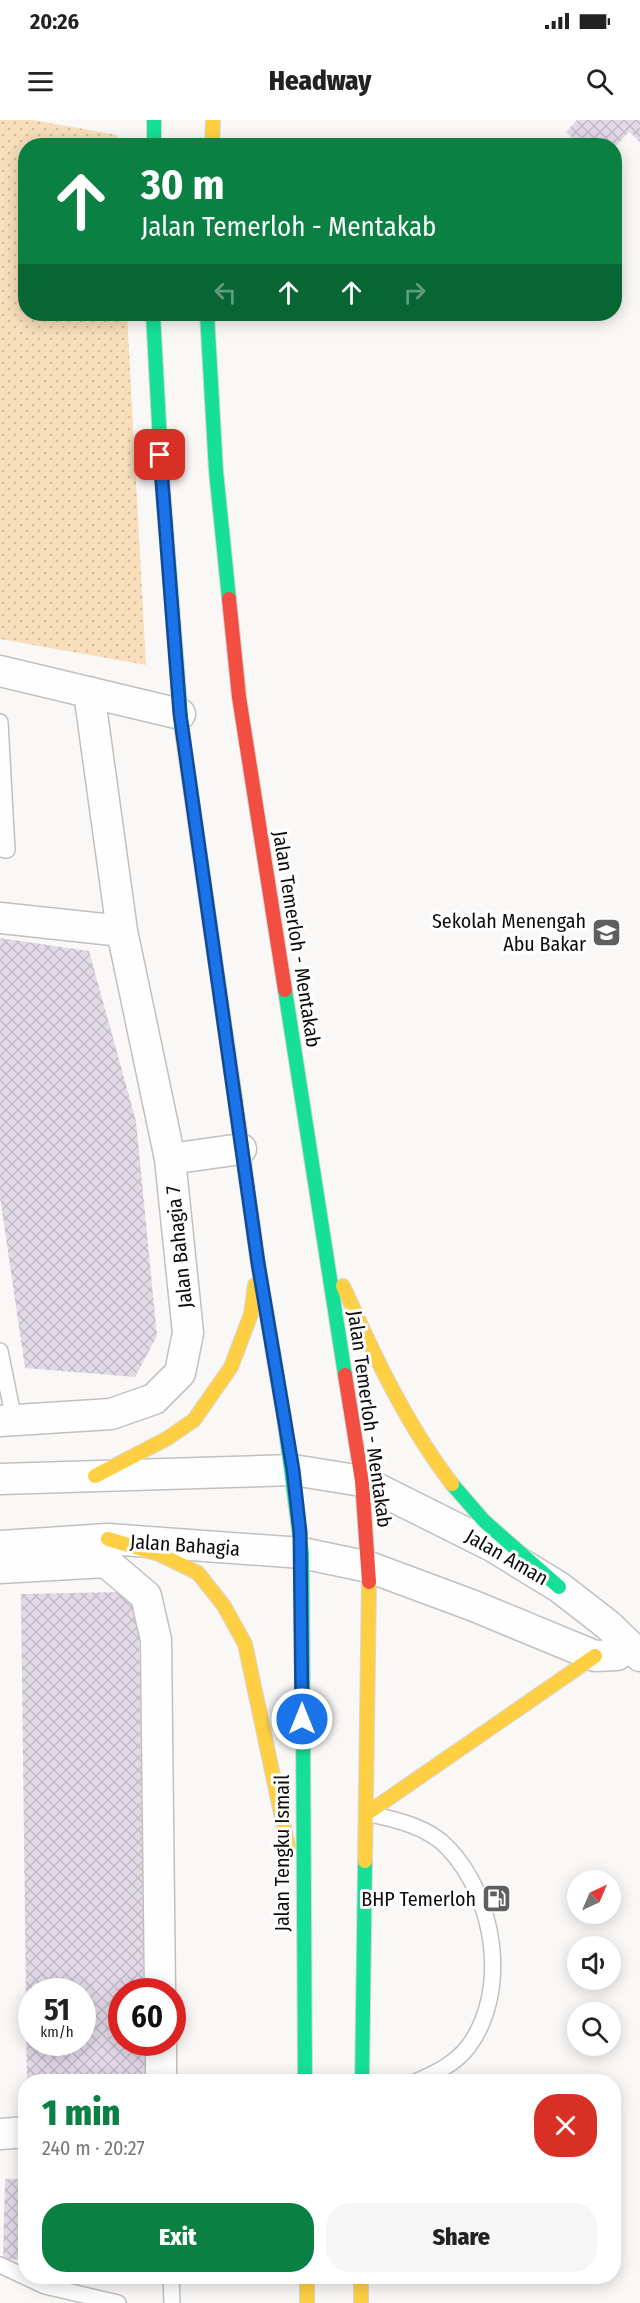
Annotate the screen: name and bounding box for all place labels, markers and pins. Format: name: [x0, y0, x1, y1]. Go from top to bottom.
pin: [134, 429, 185, 480]
place label: Sekolah Menengah Abu Bakar: [432, 909, 586, 956]
school or university icon: Sekolah Menengah Abu Bakar: [591, 916, 623, 948]
fuel station icon: BHP Temerloh: [481, 1883, 513, 1915]
place label: BHP Temerloh: [361, 1887, 476, 1911]

